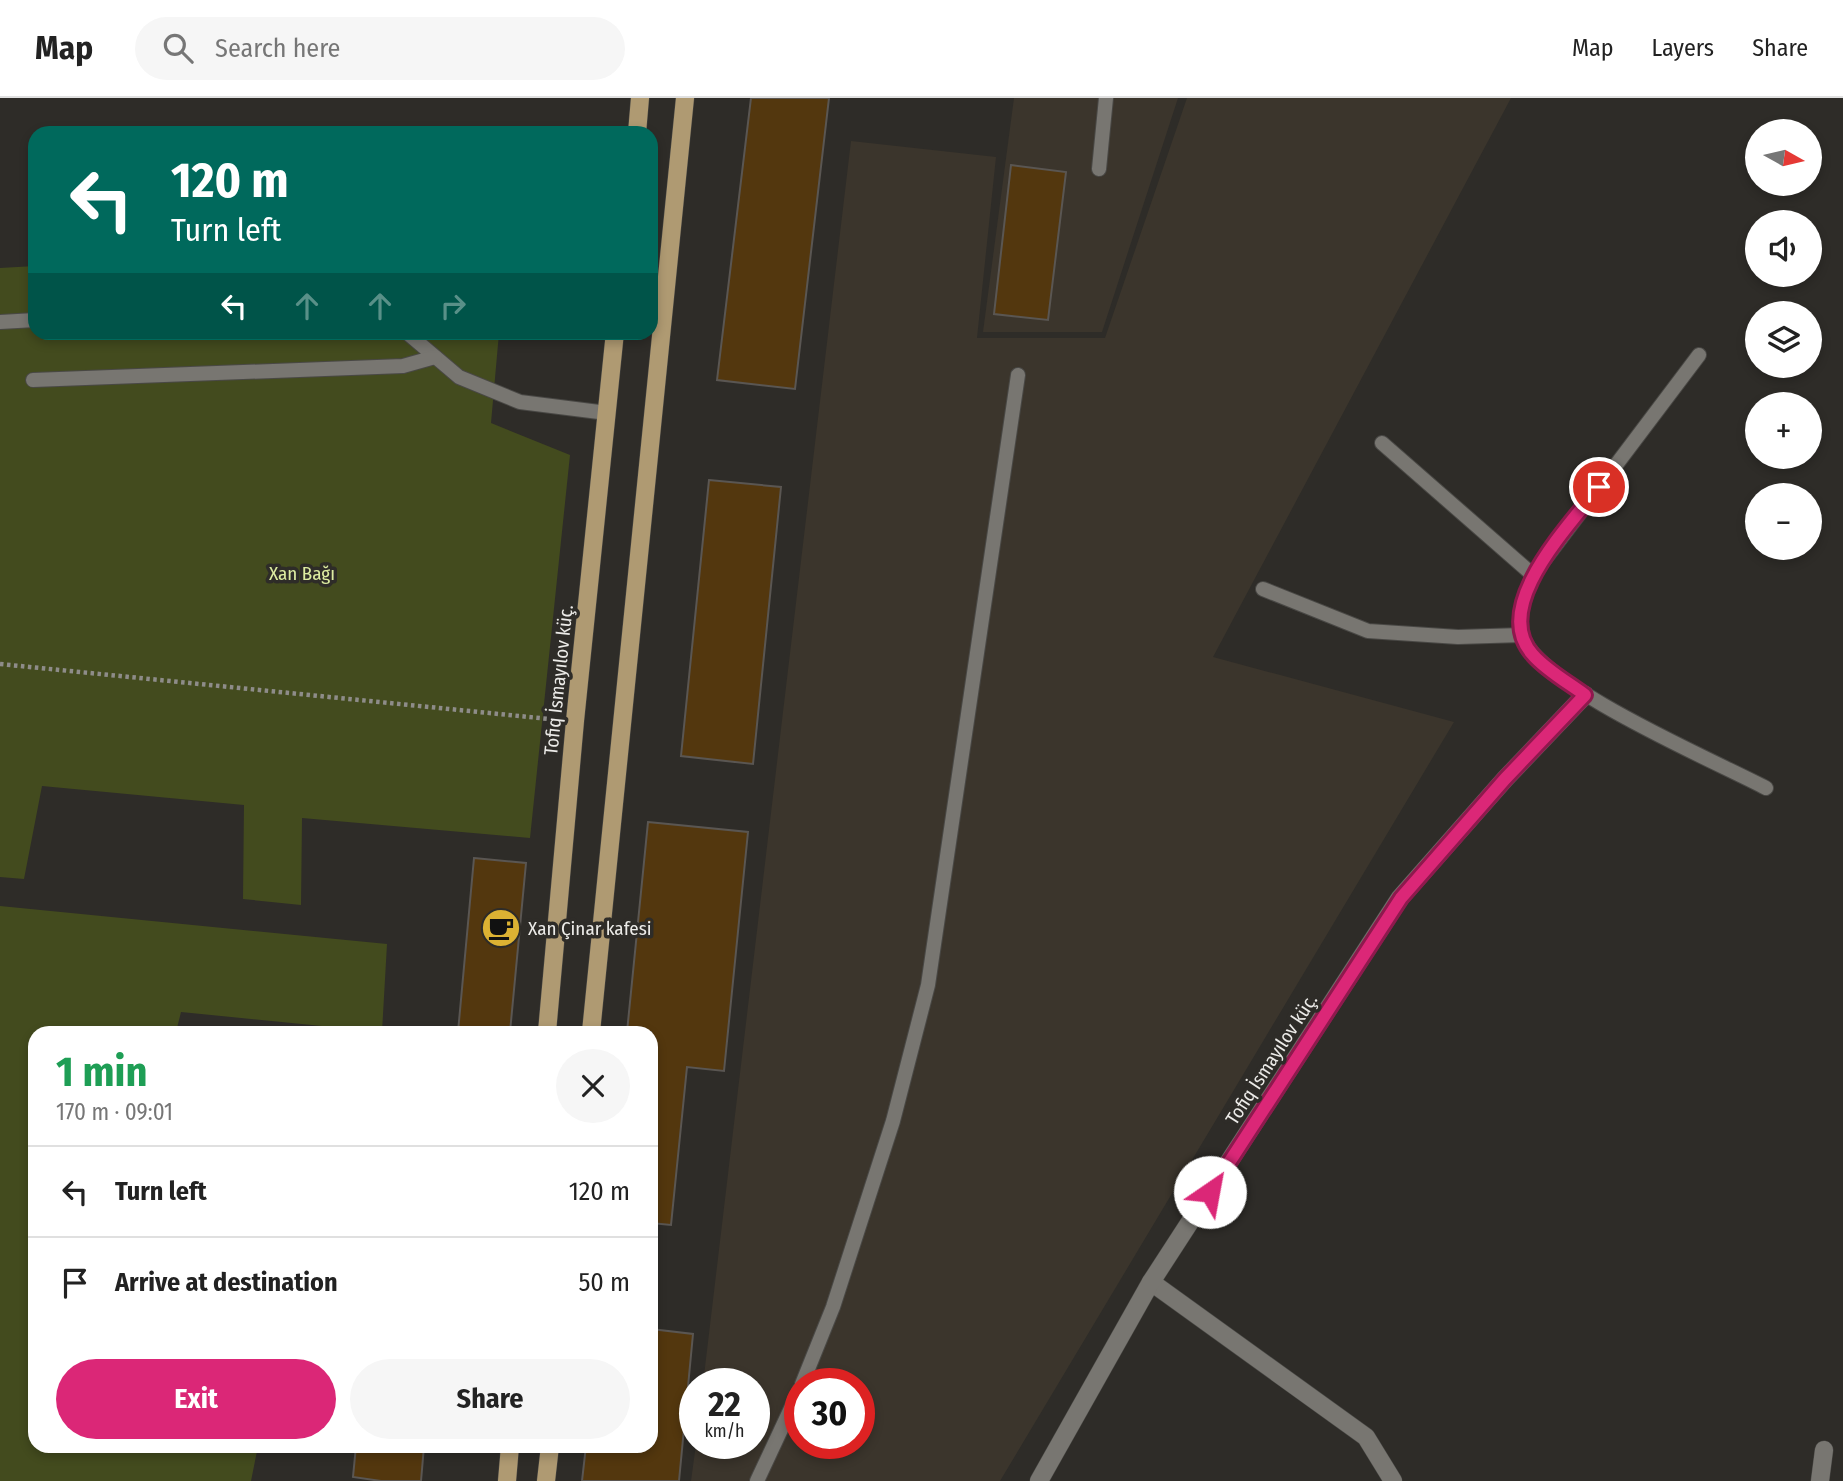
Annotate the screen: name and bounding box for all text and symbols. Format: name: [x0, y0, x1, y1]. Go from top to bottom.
search box: [135, 17, 625, 80]
text: Map: [35, 28, 93, 68]
icon: search: [159, 29, 197, 67]
text: Search here: [215, 33, 340, 64]
text: Map: [1572, 34, 1614, 62]
text: Layers: [1652, 34, 1714, 62]
text: Share: [1752, 34, 1808, 62]
north arrow: [1745, 119, 1822, 196]
map controls: [1745, 119, 1822, 560]
text: 120 m: [171, 151, 289, 210]
icon: left: [56, 154, 147, 245]
button: sound: [1745, 210, 1822, 287]
text: Turn left: [171, 211, 281, 249]
icon: left: [215, 287, 253, 325]
icon: ahead: [288, 287, 326, 325]
icon: ahead: [361, 287, 399, 325]
icon: right: [434, 287, 472, 325]
button: layers: [1745, 301, 1822, 378]
button: +: [1745, 392, 1822, 469]
pin: [1569, 457, 1629, 517]
icon: arrive: [1580, 468, 1618, 506]
button: −: [1745, 483, 1822, 560]
park label: Xan Bağı: [269, 562, 335, 585]
street label: Tofiq İsmayılov küç.: [539, 604, 578, 756]
cafe icon: Xan Çinar kafesi: [480, 907, 522, 949]
place label: Xan Çinar kafesi: [528, 917, 652, 940]
street label: Tofiq İsmayılov küç.: [1221, 990, 1322, 1129]
text: 1 min: [56, 1047, 147, 1097]
button: close: [556, 1049, 630, 1123]
text: 170 m · 09:01: [56, 1098, 173, 1126]
position arrow: [1173, 1155, 1247, 1229]
icon: left: [56, 1173, 94, 1211]
text: Turn left: [115, 1176, 207, 1207]
text: 120 m: [569, 1176, 630, 1207]
icon: arrive: [56, 1264, 94, 1302]
text: Arrive at destination: [115, 1267, 338, 1298]
text: 50 m: [578, 1267, 630, 1298]
button: Exit: [56, 1359, 336, 1439]
button: Share: [350, 1359, 630, 1439]
speed limit sign: 30: [784, 1368, 875, 1459]
text: 22: [708, 1383, 741, 1425]
text: km/h: [704, 1420, 745, 1442]

